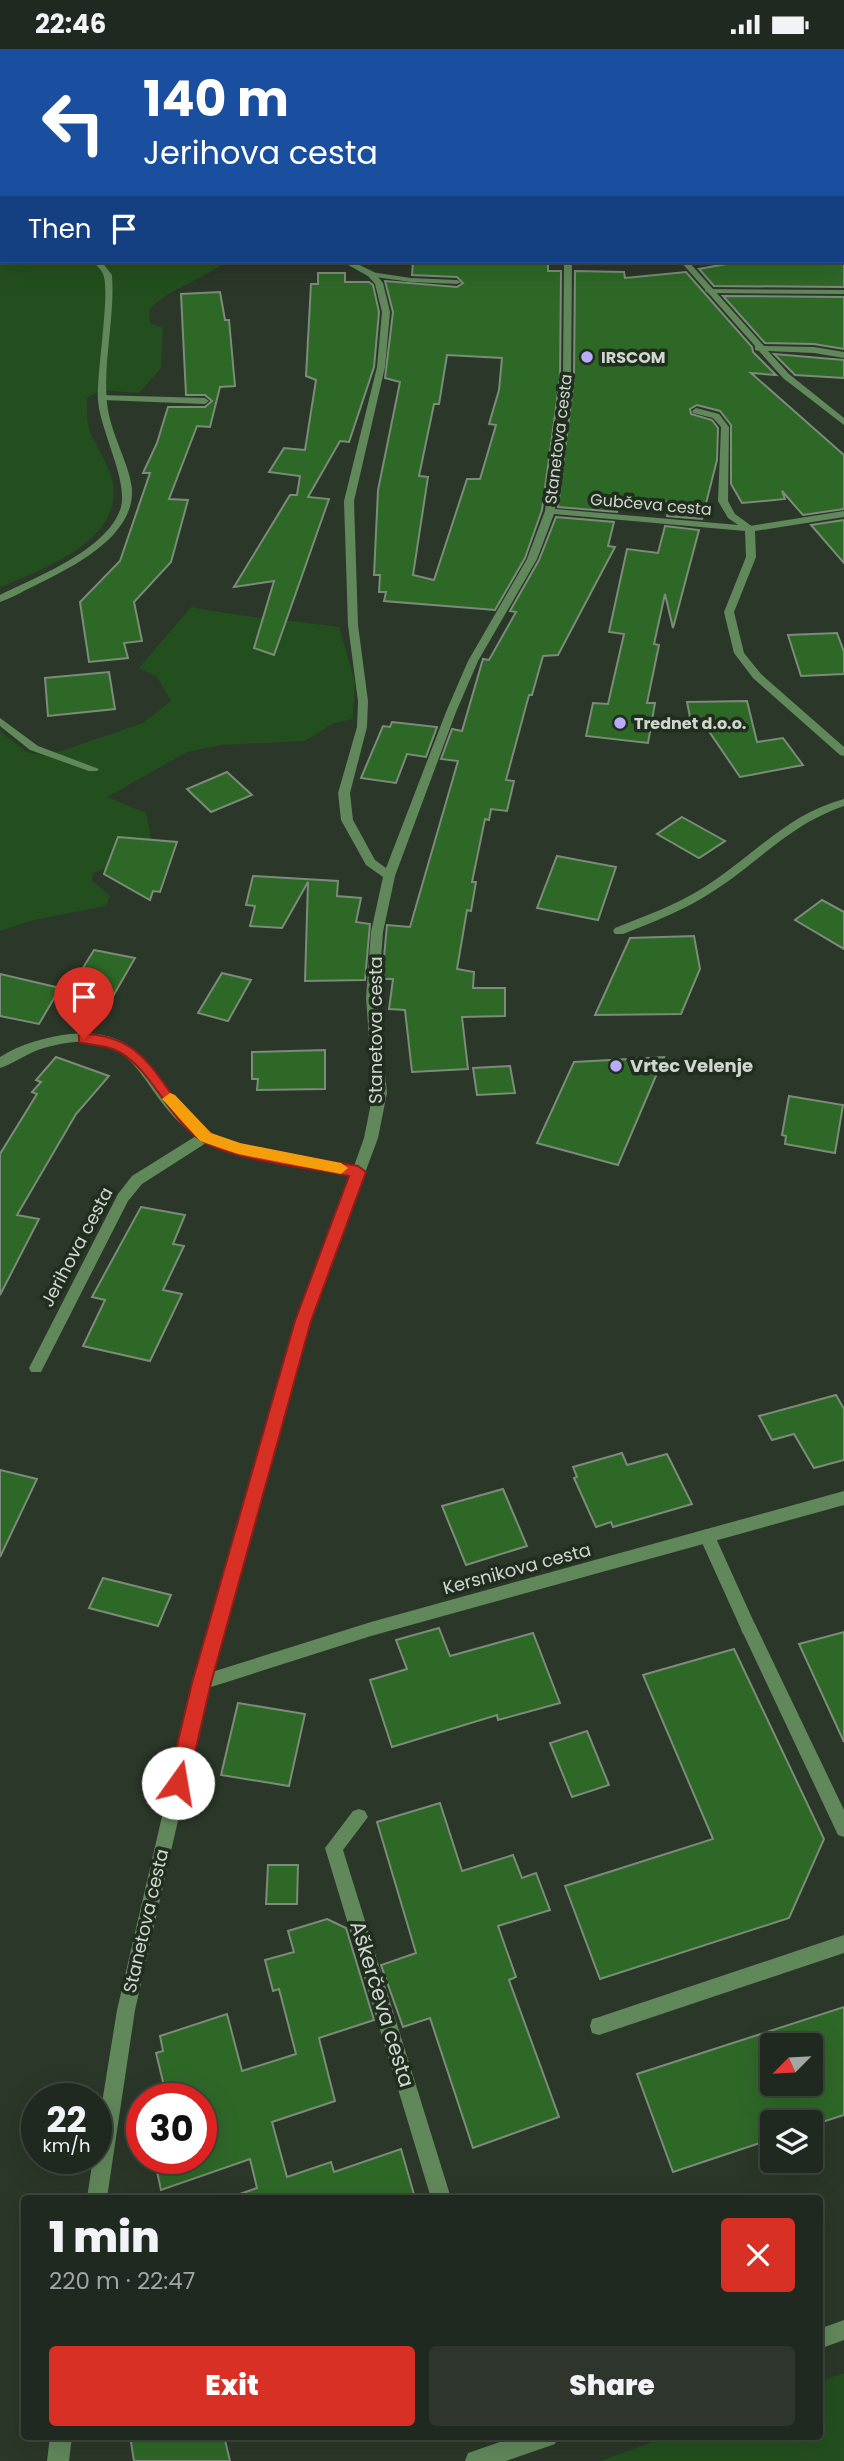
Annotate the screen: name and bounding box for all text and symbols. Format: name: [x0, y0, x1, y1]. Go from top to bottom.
text: 22:46: [35, 6, 106, 42]
text: 140 m: [143, 65, 289, 133]
icon: left: [28, 77, 119, 168]
text: Jerihova cesta: [143, 130, 378, 175]
icon: arrive: [105, 210, 143, 248]
text: Then: [28, 211, 91, 247]
place label: IRSCOM: [601, 346, 665, 369]
marker: IRSCOM: [579, 349, 595, 365]
street label: Stanetova cesta: [539, 373, 578, 505]
street label: Gubčeva cesta: [589, 488, 713, 521]
place label: Trednet d.o.o.: [634, 712, 746, 735]
marker: Trednet d.o.o.: [612, 715, 628, 731]
street label: Stanetova cesta: [363, 956, 388, 1104]
pin: [54, 967, 114, 1039]
icon: arrive: [65, 978, 103, 1016]
place label: Vrtec Velenje: [630, 1053, 753, 1078]
marker: Vrtec Velenje: [608, 1058, 624, 1074]
street label: Jerihova cesta: [34, 1183, 119, 1311]
street label: Kersnikova cesta: [440, 1537, 594, 1600]
position arrow: [141, 1746, 215, 1820]
street label: Stanetova cesta: [117, 1846, 174, 1995]
street label: Aškerčeva cesta: [343, 1917, 422, 2091]
north arrow: [760, 2033, 822, 2097]
map controls: [760, 2033, 823, 2173]
speed limit sign: 30: [126, 2083, 217, 2174]
text: 22: [47, 2095, 86, 2144]
button: layers: [760, 2110, 823, 2173]
text: km/h: [43, 2133, 90, 2158]
text: 1 min: [49, 2208, 160, 2267]
button: close: [721, 2218, 795, 2292]
text: 220 m · 22:47: [49, 2265, 195, 2297]
button: Exit: [49, 2346, 415, 2426]
button: Share: [429, 2346, 795, 2426]

